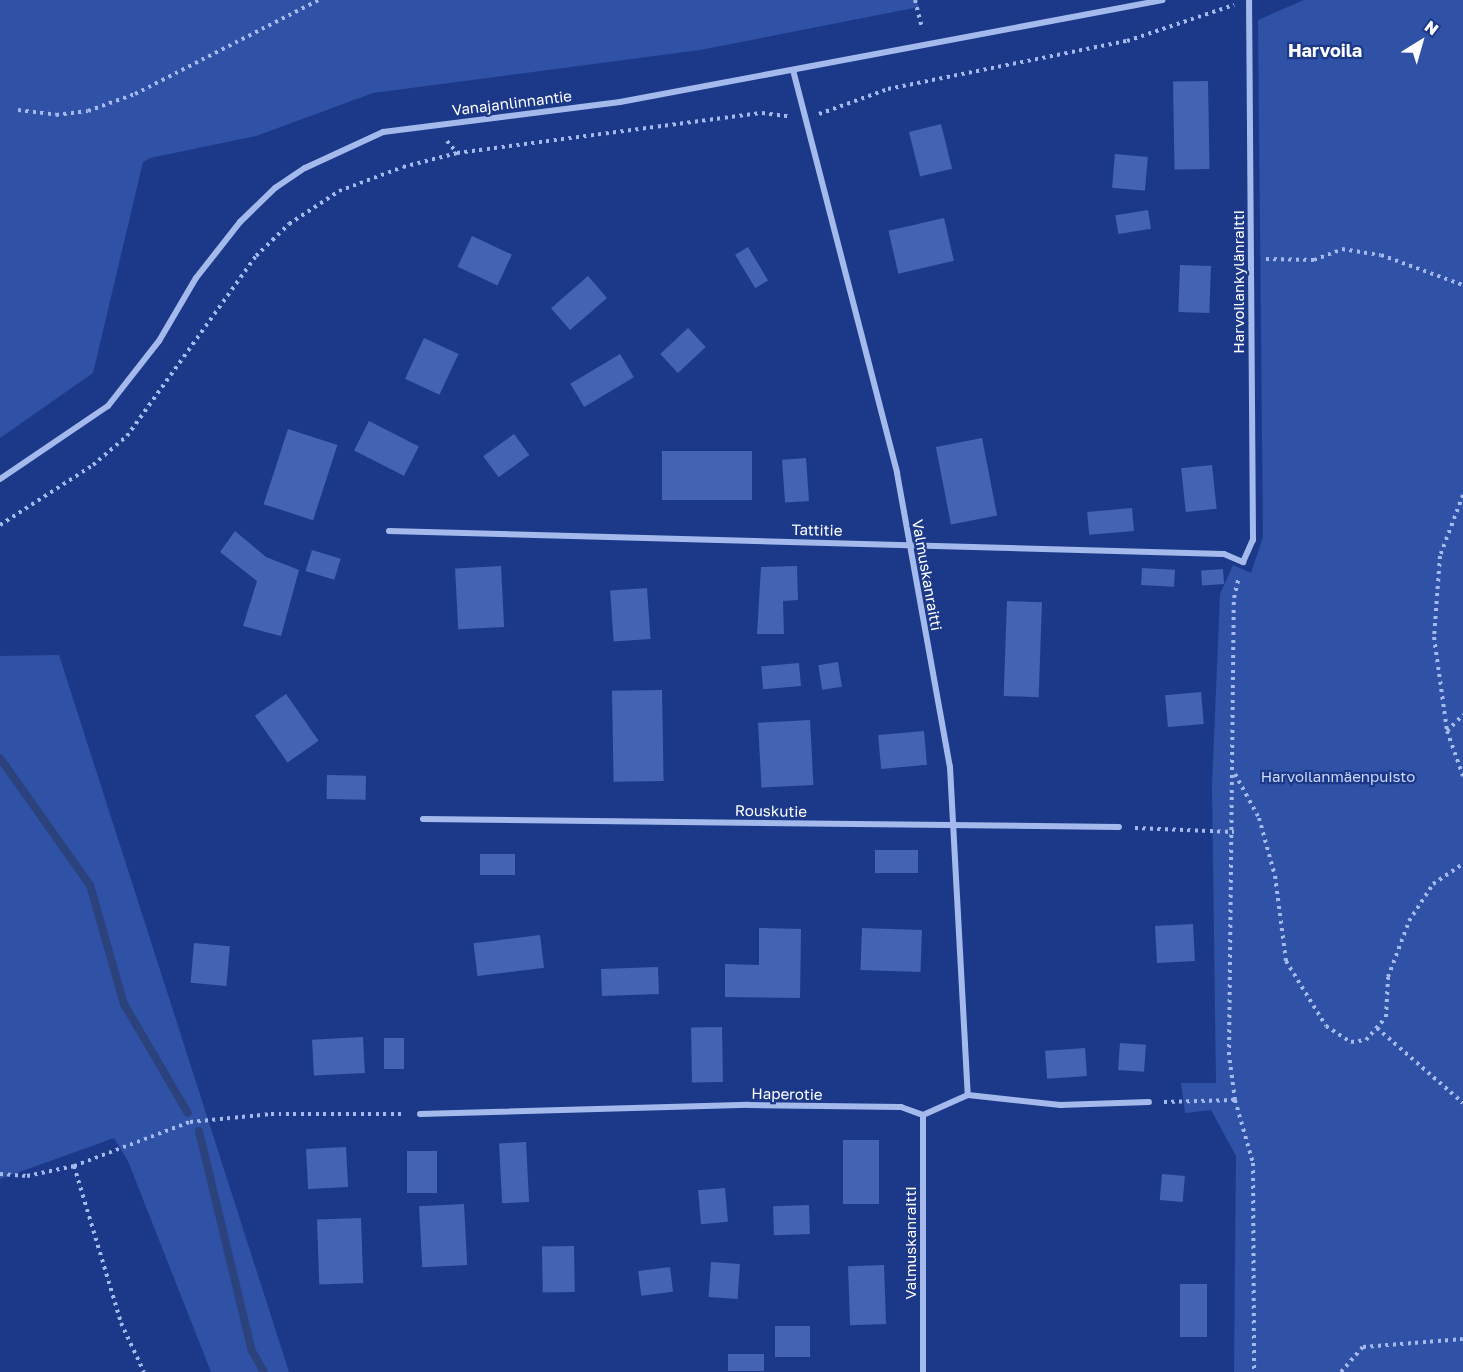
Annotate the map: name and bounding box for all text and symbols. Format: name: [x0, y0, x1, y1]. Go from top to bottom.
north arrow: [1391, 12, 1451, 72]
text: N: [1421, 16, 1443, 39]
district label: Harvoila: [1288, 39, 1362, 61]
street label: Vanajanlinnantie: [451, 87, 573, 119]
street label: Harvoilankylänraitti: [1230, 210, 1248, 354]
street label: Valmuskanraitti: [908, 518, 946, 632]
street label: Tattitie: [791, 521, 843, 539]
park label: Harvoilanmäenpuisto: [1261, 768, 1415, 786]
street label: Rouskutie: [735, 801, 807, 821]
street label: Haperotie: [751, 1084, 823, 1104]
street label: Valmuskanraitti: [902, 1187, 920, 1299]

